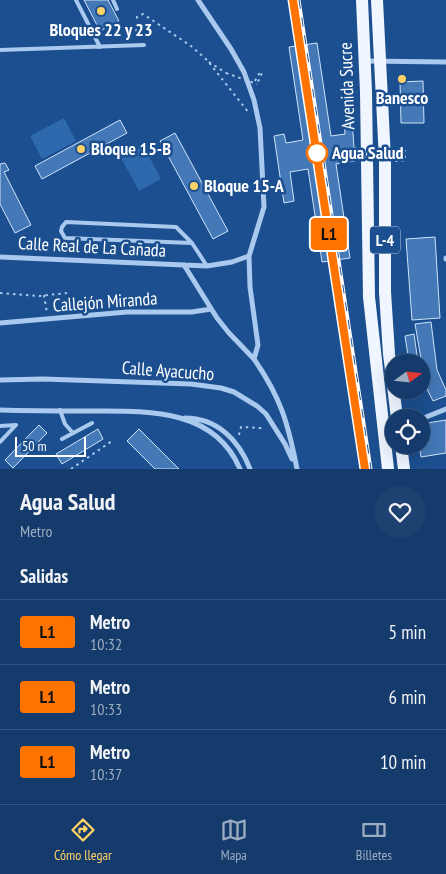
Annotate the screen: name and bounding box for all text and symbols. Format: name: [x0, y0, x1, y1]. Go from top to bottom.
marker: Bloques 22 y 23: [95, 5, 107, 17]
place label: Bloques 22 y 23: [49, 18, 153, 41]
street label: Avenida Sucre: [333, 42, 360, 130]
marker: Banesco: [396, 73, 408, 85]
place label: Banesco: [376, 86, 428, 109]
place label: Bloque 15-B: [91, 137, 171, 160]
place label: Agua Salud: [331, 141, 404, 164]
marker: Agua Salud: [306, 142, 328, 164]
marker: Bloque 15-B: [75, 143, 87, 155]
place label: Bloque 15-A: [204, 174, 285, 197]
marker: Bloque 15-A: [188, 180, 200, 192]
line badge: L1: [306, 218, 352, 250]
text: L1: [321, 222, 337, 245]
road number: L-4: [370, 226, 400, 254]
street label: Calle Real de La Cañada: [18, 231, 167, 262]
street label: Callejón Miranda: [52, 286, 158, 317]
north arrow: [385, 354, 430, 399]
map controls: [385, 354, 430, 454]
street label: Calle Ayacucho: [121, 356, 215, 385]
button: locate: [385, 409, 430, 454]
scale bar: [15, 434, 86, 457]
text: 50 m: [22, 437, 47, 455]
text: Agua Salud: [20, 486, 115, 517]
button: heart: [374, 486, 426, 538]
text: Metro: [20, 521, 53, 541]
text: Salidas: [20, 564, 68, 588]
text: Metro: [90, 610, 130, 634]
text: L1: [39, 620, 56, 643]
text: 5 min: [389, 620, 426, 644]
text: 10:32: [90, 634, 122, 654]
text: Metro: [90, 675, 130, 699]
text: L1: [39, 685, 56, 708]
text: 6 min: [389, 685, 426, 709]
text: 10:33: [90, 699, 122, 719]
text: Metro: [90, 740, 130, 764]
text: L1: [39, 750, 56, 773]
text: 10 min: [380, 750, 426, 774]
text: 10:37: [90, 764, 122, 784]
tab: Cómo llegar: [54, 816, 112, 864]
tab: Mapa: [220, 816, 248, 864]
tab: Billetes: [356, 816, 392, 864]

